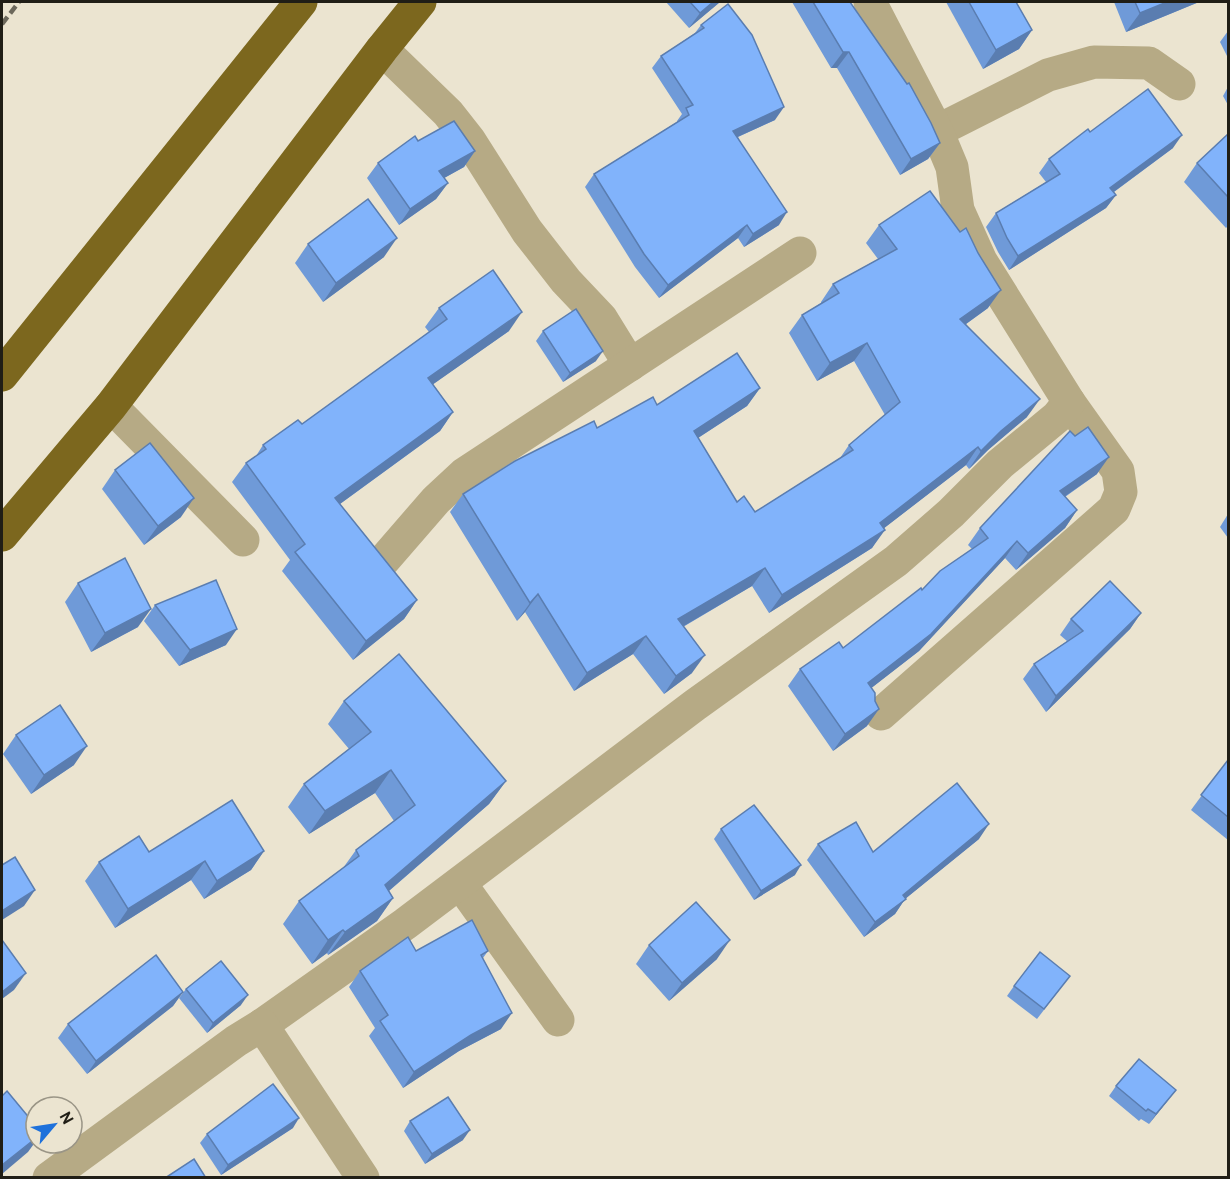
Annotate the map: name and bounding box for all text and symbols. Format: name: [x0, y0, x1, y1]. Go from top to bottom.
north arrow: [24, 1095, 84, 1155]
text: N: [54, 1109, 77, 1129]

